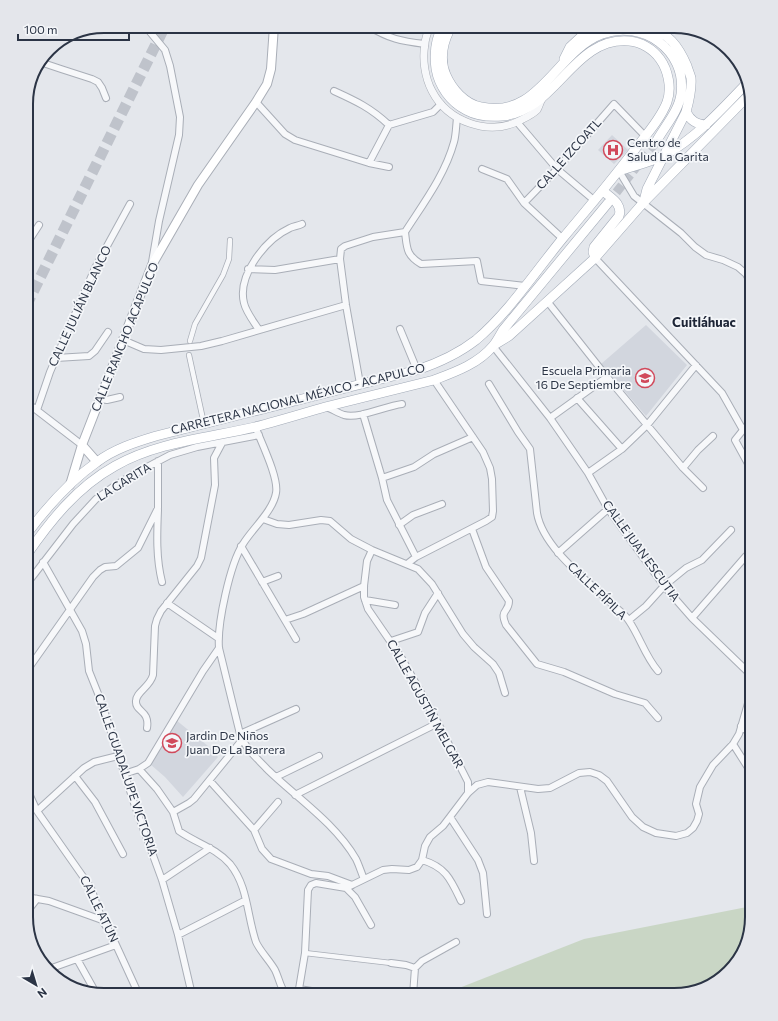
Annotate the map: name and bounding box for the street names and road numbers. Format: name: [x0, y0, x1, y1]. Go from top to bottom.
street label: CALLE IZCOATL: [533, 115, 604, 192]
street label: CALLE JULIÁN BLANCO: [45, 243, 114, 369]
street label: CALLE RANCHO ACAPULCO: [88, 260, 161, 413]
street label: CARRETERA NACIONAL MÉXICO - ACAPULCO: [169, 360, 426, 436]
street label: LA GARITA: [94, 459, 153, 503]
street label: CALLE JUAN ESCUTIA: [600, 497, 683, 604]
street label: CALLE PÍPILA: [565, 559, 630, 622]
street label: CALLE AGUSTÍN MELGAR: [385, 637, 467, 770]
street label: CALLE GUADALUPE VICTORIA: [92, 692, 161, 858]
street label: CALLE ATÚN: [78, 873, 122, 944]

